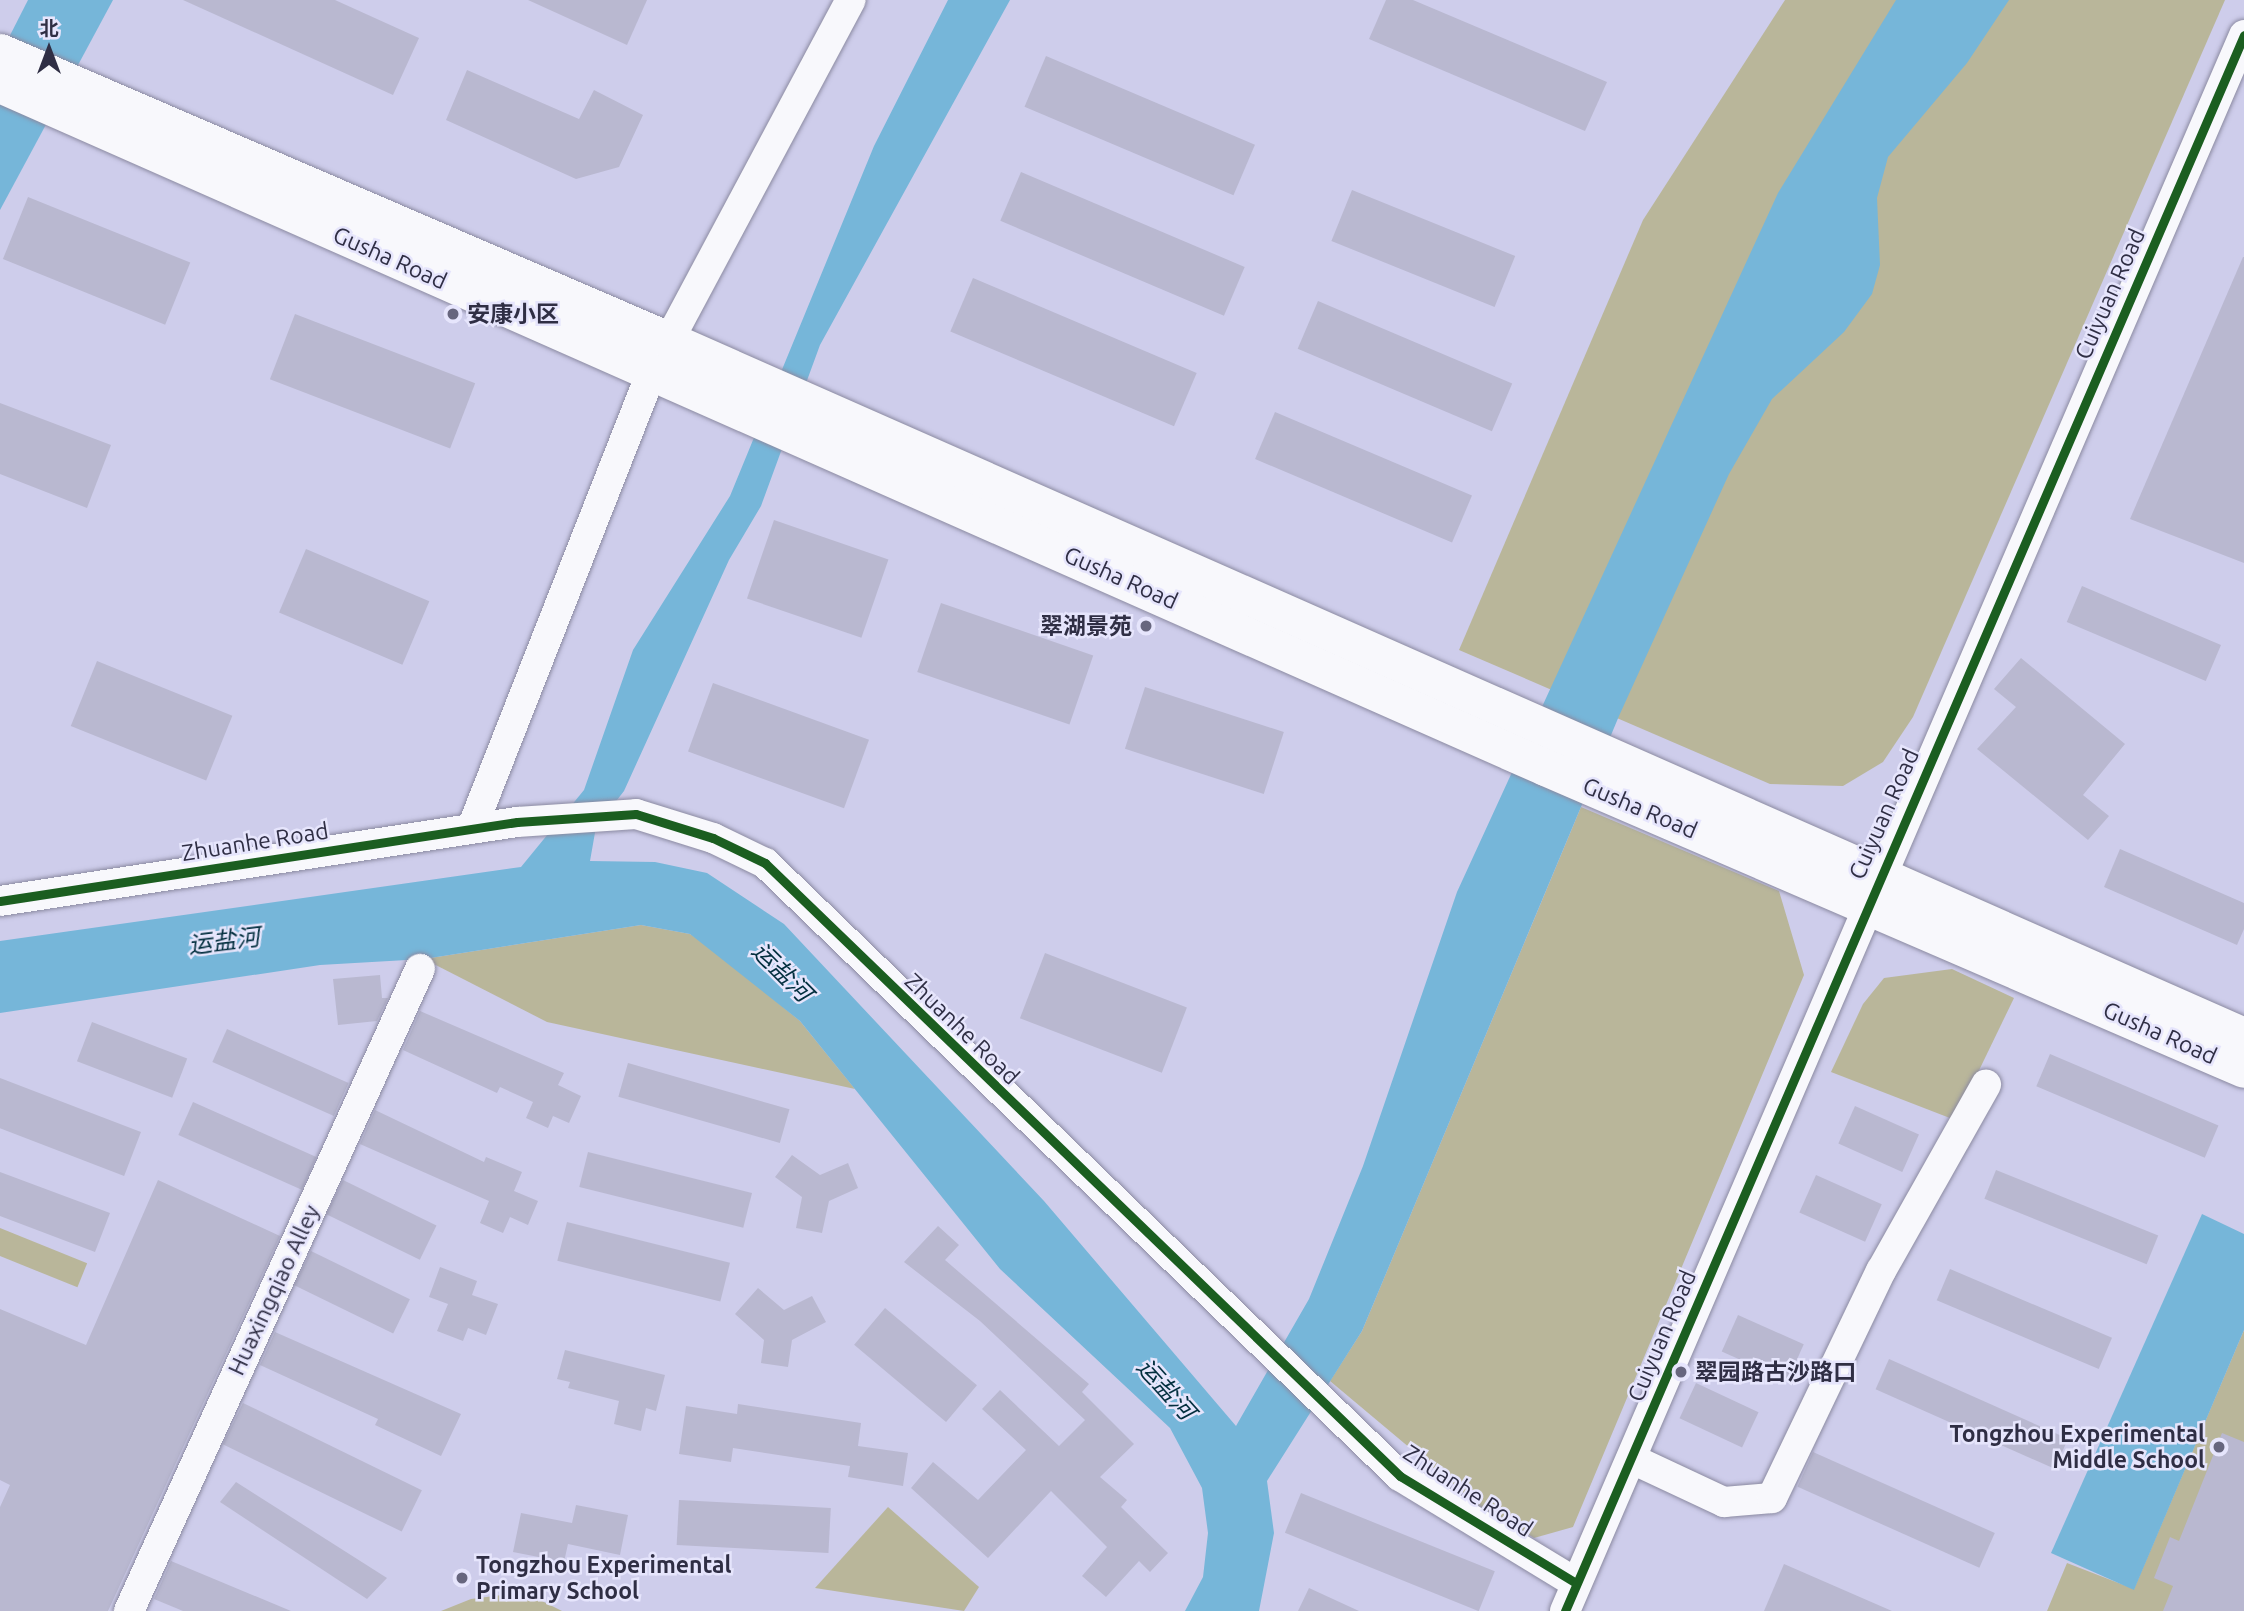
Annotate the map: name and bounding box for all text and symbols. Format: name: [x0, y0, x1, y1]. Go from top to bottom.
north arrow: [14, 14, 84, 84]
text: 北: [39, 17, 59, 39]
street label: Gusha Road: [329, 221, 451, 295]
street label: Cuiyuan Road: [2069, 224, 2151, 364]
place label: 安康小区: [467, 300, 559, 328]
marker: 安康小区: [445, 306, 461, 322]
street label: Gusha Road: [1060, 541, 1182, 615]
place label: 翠湖景苑: [1040, 612, 1132, 640]
marker: 翠湖景苑: [1138, 618, 1154, 634]
street label: Cuiyuan Road: [1843, 744, 1925, 884]
street label: Gusha Road: [1579, 772, 1701, 844]
street label: Zhuanhe Road: [180, 817, 330, 867]
water label: 运盐河: [187, 922, 261, 960]
water label: 运盐河: [746, 936, 818, 1008]
street label: Zhuanhe Road: [899, 968, 1025, 1090]
street label: Gusha Road: [2099, 996, 2221, 1070]
street label: Huaxingqiao Alley: [222, 1200, 326, 1380]
street label: Cuiyuan Road: [1622, 1266, 1702, 1406]
water label: 运盐河: [1131, 1353, 1201, 1425]
place label: 翠园路古沙路口: [1695, 1358, 1856, 1386]
marker: 翠园路古沙路口: [1673, 1364, 1689, 1380]
place label: Tongzhou Experimental Middle School: [1949, 1420, 2205, 1474]
street label: Zhuanhe Road: [1398, 1439, 1538, 1543]
marker: Tongzhou Experimental Middle School: [2211, 1439, 2227, 1455]
place label: Tongzhou Experimental Primary School: [476, 1551, 732, 1605]
marker: Tongzhou Experimental Primary School: [454, 1570, 470, 1586]

